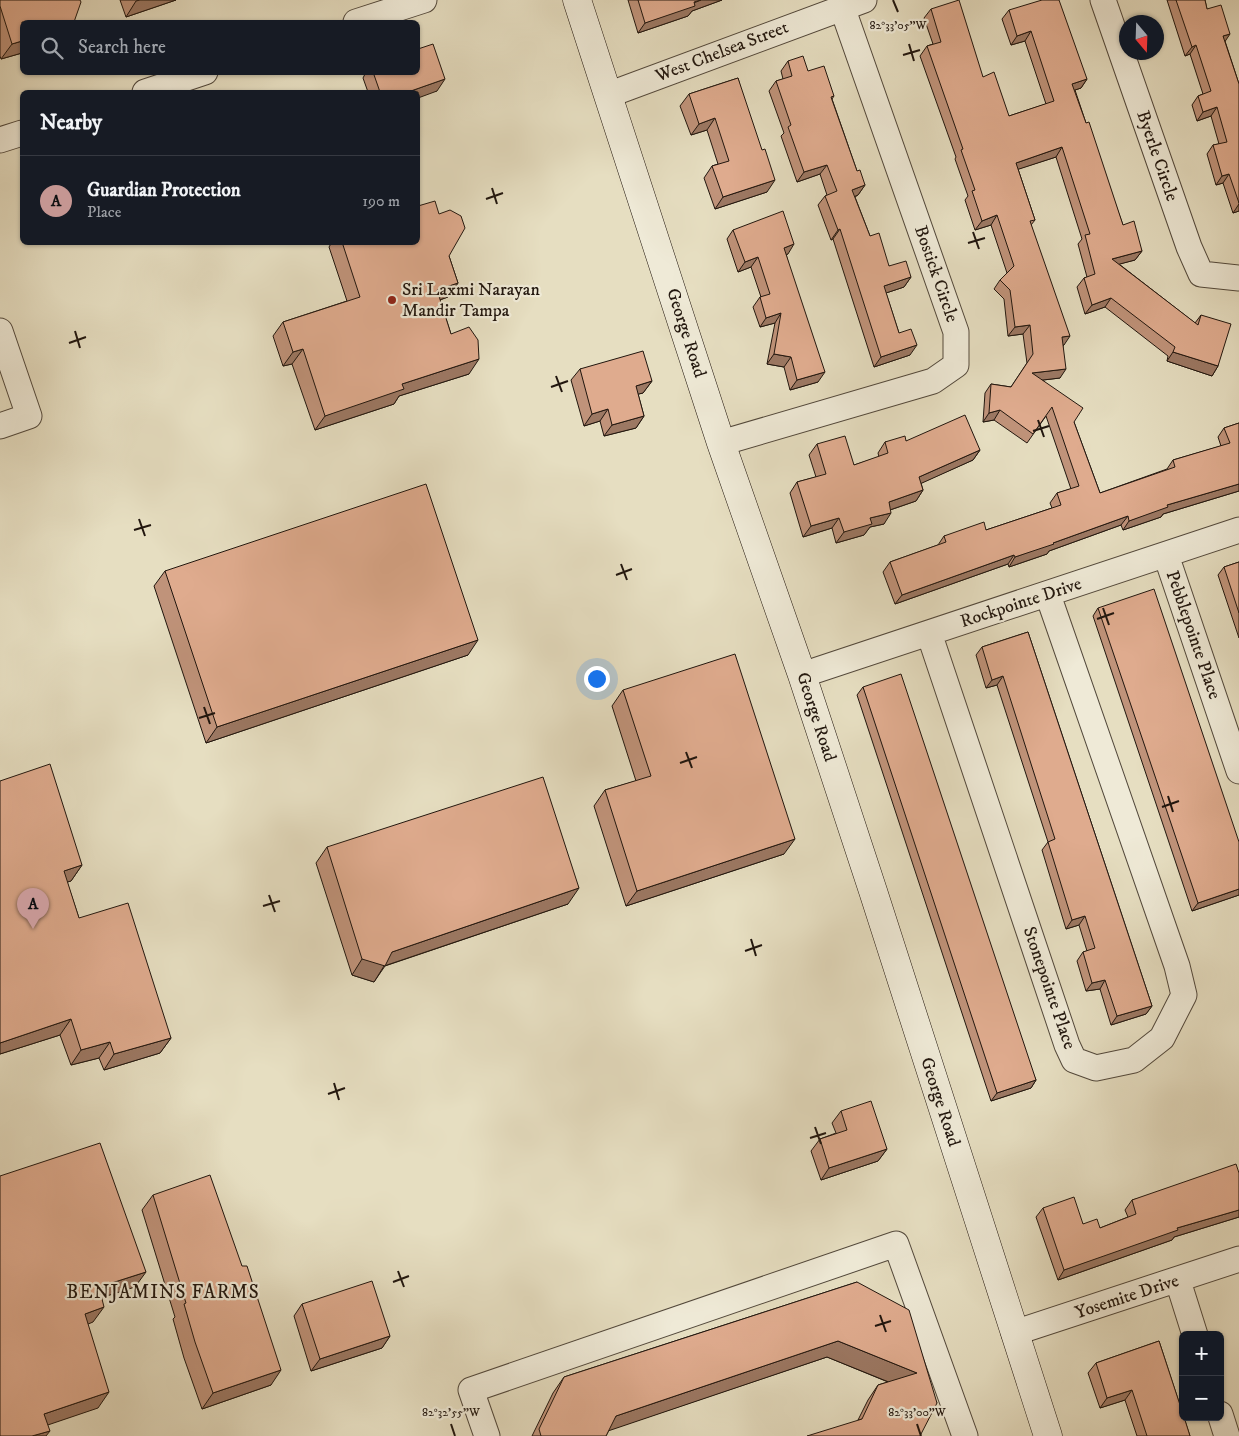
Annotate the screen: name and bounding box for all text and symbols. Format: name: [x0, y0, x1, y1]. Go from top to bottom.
north arrow: [1119, 15, 1164, 60]
street label: West Chelsea Street: [652, 16, 792, 88]
text: 82°33'05"W: [869, 18, 928, 33]
search box: [20, 20, 420, 75]
icon: search: [38, 34, 66, 62]
text: Search here: [78, 36, 166, 59]
street label: Byerle Circle: [1131, 108, 1183, 204]
text: Nearby: [40, 110, 102, 136]
text: Guardian Protection: [87, 179, 241, 202]
text: A: [51, 191, 61, 211]
text: 190 m: [362, 191, 400, 211]
text: Place: [87, 202, 121, 222]
street label: Bostick Circle: [909, 223, 963, 325]
place label: Sri Laxmi Narayan Mandir Tampa: [402, 279, 540, 322]
street label: George Road: [661, 285, 711, 381]
marker: Sri Laxmi Narayan Mandir Tampa: [386, 294, 398, 306]
street label: Pebblepointe Place: [1161, 568, 1225, 702]
street label: Rockpointe Drive: [958, 573, 1084, 633]
your location: [584, 666, 610, 692]
street label: George Road: [791, 669, 841, 765]
pin: A: [17, 888, 49, 929]
street label: Stonepointe Place: [1018, 924, 1080, 1052]
street label: George Road: [915, 1054, 965, 1150]
street label: Yosemite Drive: [1072, 1270, 1182, 1324]
district label: BENJAMINS FARMS: [66, 1281, 260, 1304]
map controls: [1179, 1331, 1224, 1421]
button: +: [1179, 1331, 1224, 1376]
button: −: [1179, 1376, 1224, 1421]
text: 82°32'55"W: [422, 1405, 481, 1420]
text: 82°33'00"W: [888, 1405, 947, 1420]

